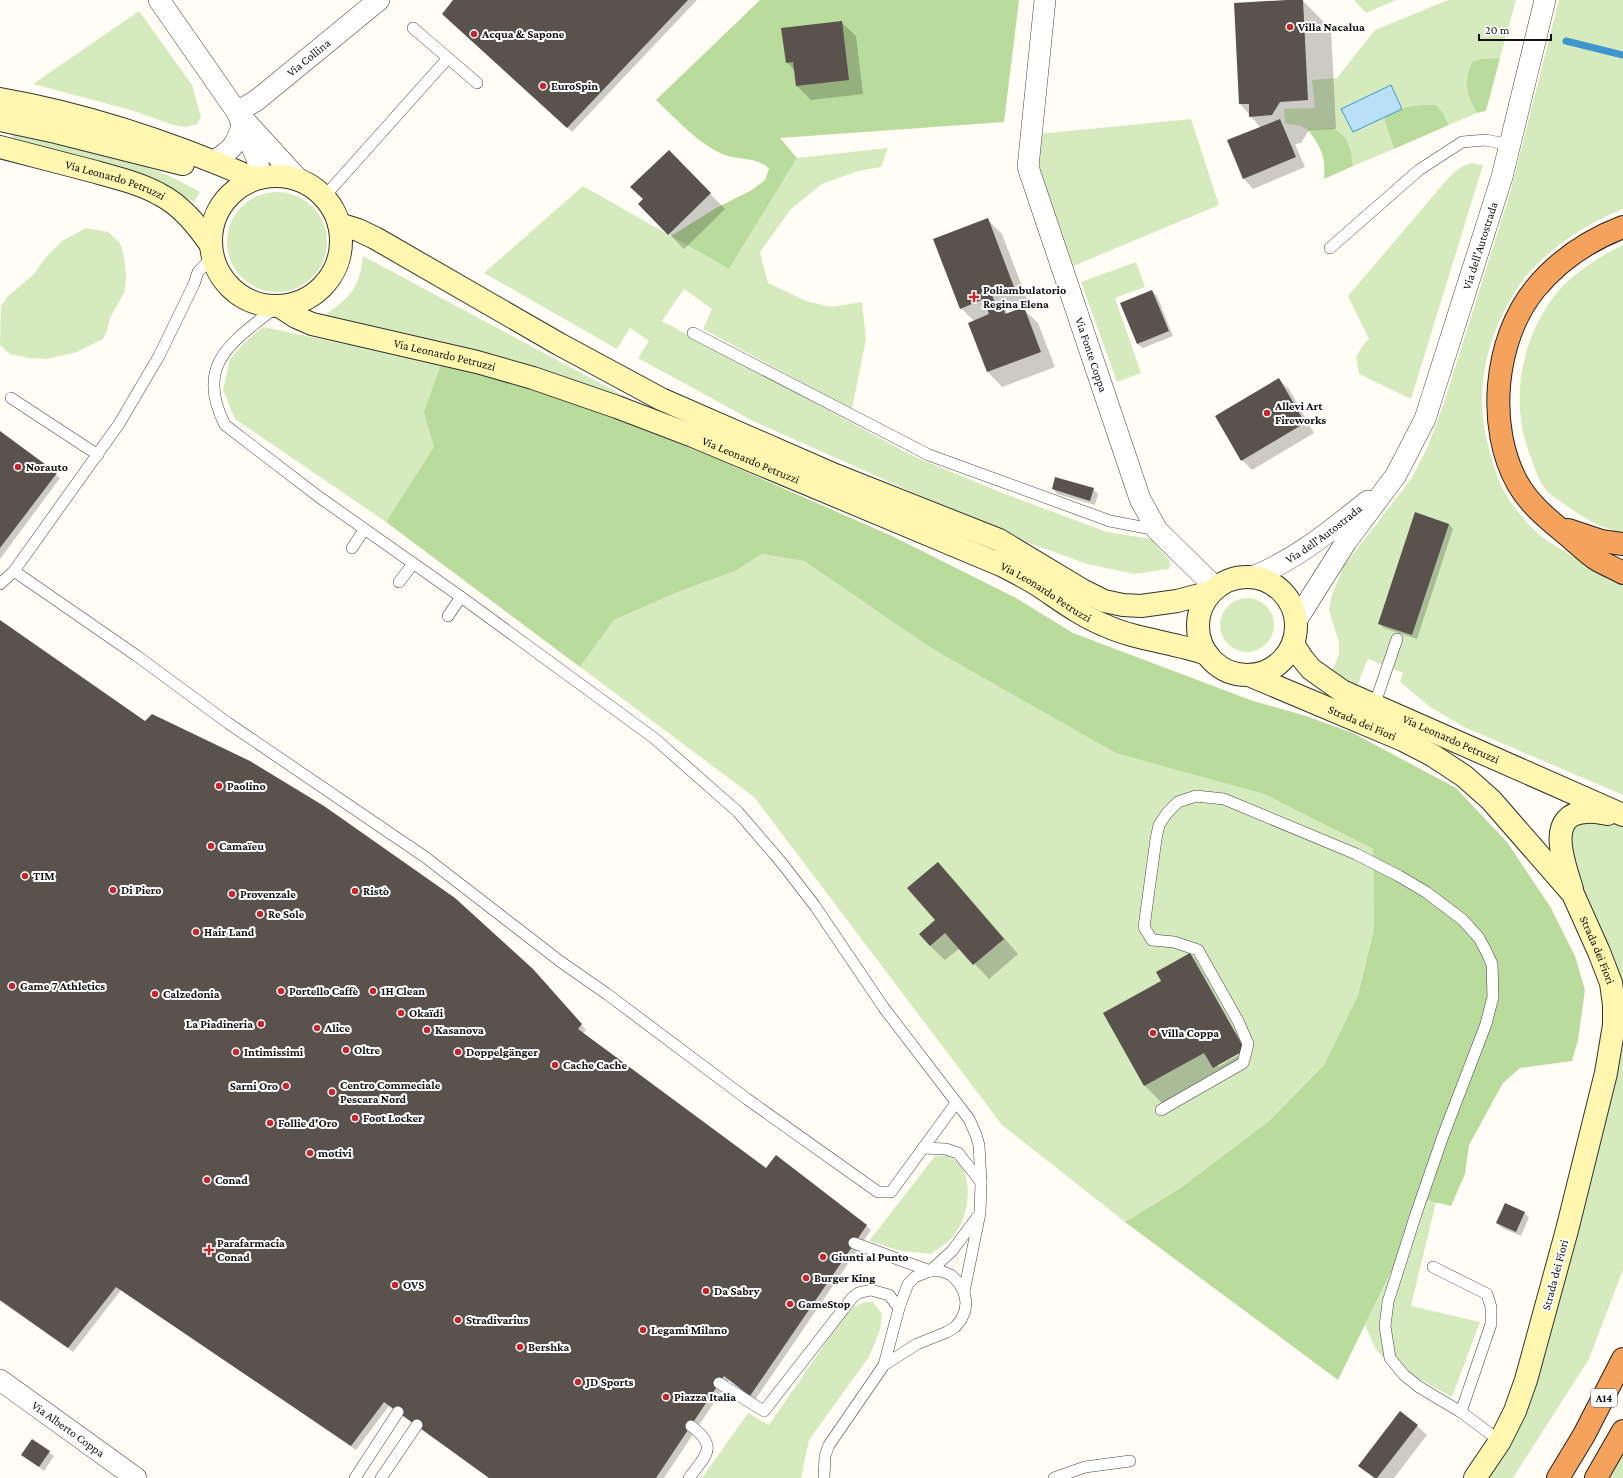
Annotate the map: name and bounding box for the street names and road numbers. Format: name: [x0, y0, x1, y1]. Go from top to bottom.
street label: Via Collina: [284, 36, 333, 80]
street label: Via Leonardo Petruzzi: [64, 157, 168, 203]
street label: Via dell'Autostrada: [1460, 200, 1501, 291]
street label: Via Fonte Coppa: [1072, 315, 1111, 394]
street label: Via Leonardo Petruzzi: [392, 336, 497, 374]
street label: Via Leonardo Petruzzi: [700, 434, 802, 487]
street label: Via dell'Autostrada: [1283, 501, 1365, 566]
street label: Via Leonardo Petruzzi: [998, 559, 1094, 625]
street label: Strada dei Fiori: [1326, 702, 1399, 743]
street label: Via Leonardo Petruzzi: [1400, 712, 1502, 767]
street label: Strada dei Fiori: [1577, 914, 1618, 986]
street label: Strada dei Fiori: [1539, 1238, 1571, 1312]
road number: A14: [1591, 1389, 1617, 1407]
street label: Via Alberto Coppa: [29, 1398, 108, 1460]

